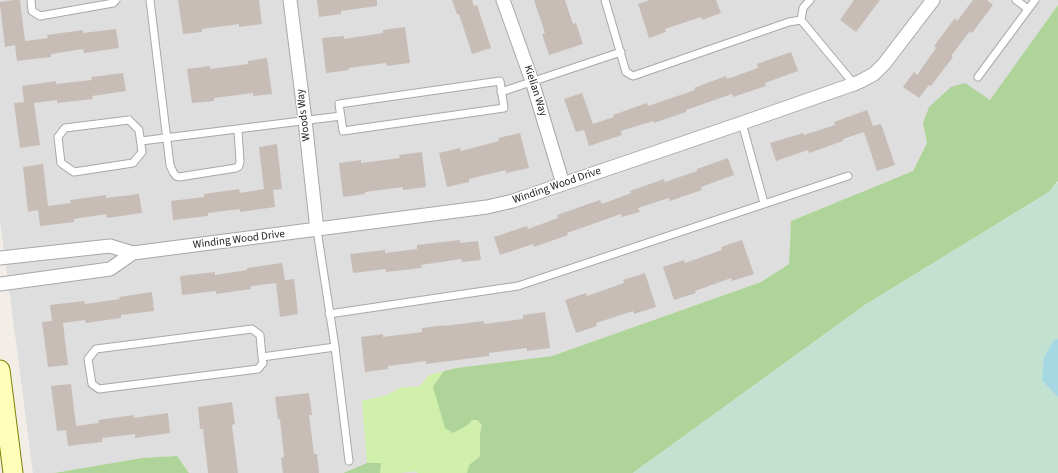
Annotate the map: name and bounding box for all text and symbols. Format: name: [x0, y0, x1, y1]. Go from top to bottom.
street label: Kielian Way: [521, 64, 549, 118]
street label: Woods Way: [294, 88, 314, 142]
street label: Winding Wood Drive: [511, 165, 603, 207]
street label: Winding Wood Drive: [192, 228, 286, 252]

